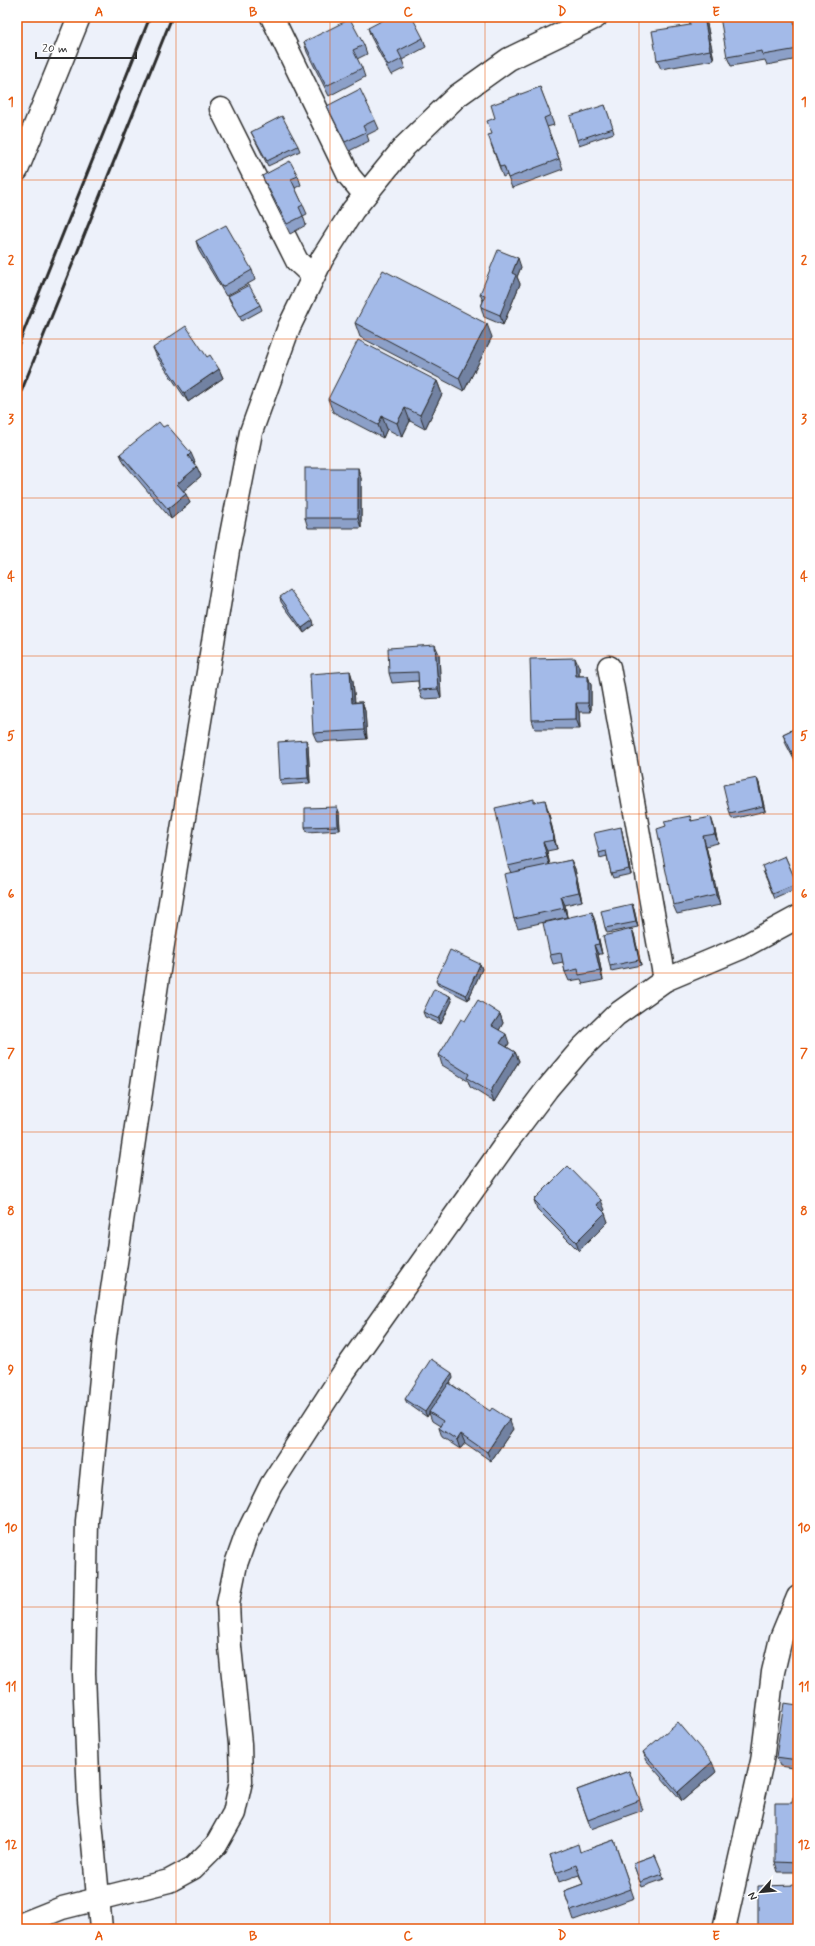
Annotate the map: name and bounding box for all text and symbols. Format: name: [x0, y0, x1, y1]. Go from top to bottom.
text: A: [95, 4, 103, 21]
text: B: [249, 4, 258, 21]
text: C: [403, 4, 413, 21]
text: D: [558, 4, 567, 21]
text: E: [712, 4, 720, 21]
scale bar: [36, 34, 136, 60]
text: 20 m: [42, 41, 68, 57]
text: 1: [8, 94, 14, 111]
text: 1: [801, 94, 807, 111]
text: 2: [8, 252, 15, 269]
text: 2: [801, 252, 808, 269]
text: 3: [8, 411, 14, 428]
text: 3: [801, 411, 807, 428]
text: 4: [7, 569, 15, 586]
text: 4: [800, 569, 808, 586]
text: 5: [7, 728, 15, 745]
text: 5: [800, 728, 808, 745]
text: 6: [8, 886, 15, 903]
text: 6: [801, 886, 808, 903]
text: 7: [7, 1045, 15, 1062]
text: 7: [800, 1045, 808, 1062]
text: 8: [7, 1203, 15, 1220]
text: 8: [800, 1203, 808, 1220]
text: 9: [8, 1362, 15, 1379]
text: 9: [801, 1362, 808, 1379]
text: 10: [4, 1520, 18, 1537]
text: 10: [797, 1520, 811, 1537]
text: 11: [5, 1679, 17, 1696]
text: 11: [798, 1679, 810, 1696]
text: 12: [5, 1837, 17, 1854]
text: 12: [798, 1837, 810, 1854]
north arrow: [741, 1872, 781, 1912]
text: N: [745, 1890, 761, 1903]
text: A: [95, 1928, 103, 1945]
text: B: [249, 1928, 258, 1945]
text: C: [403, 1928, 413, 1945]
text: D: [558, 1928, 567, 1945]
text: E: [712, 1928, 720, 1945]

